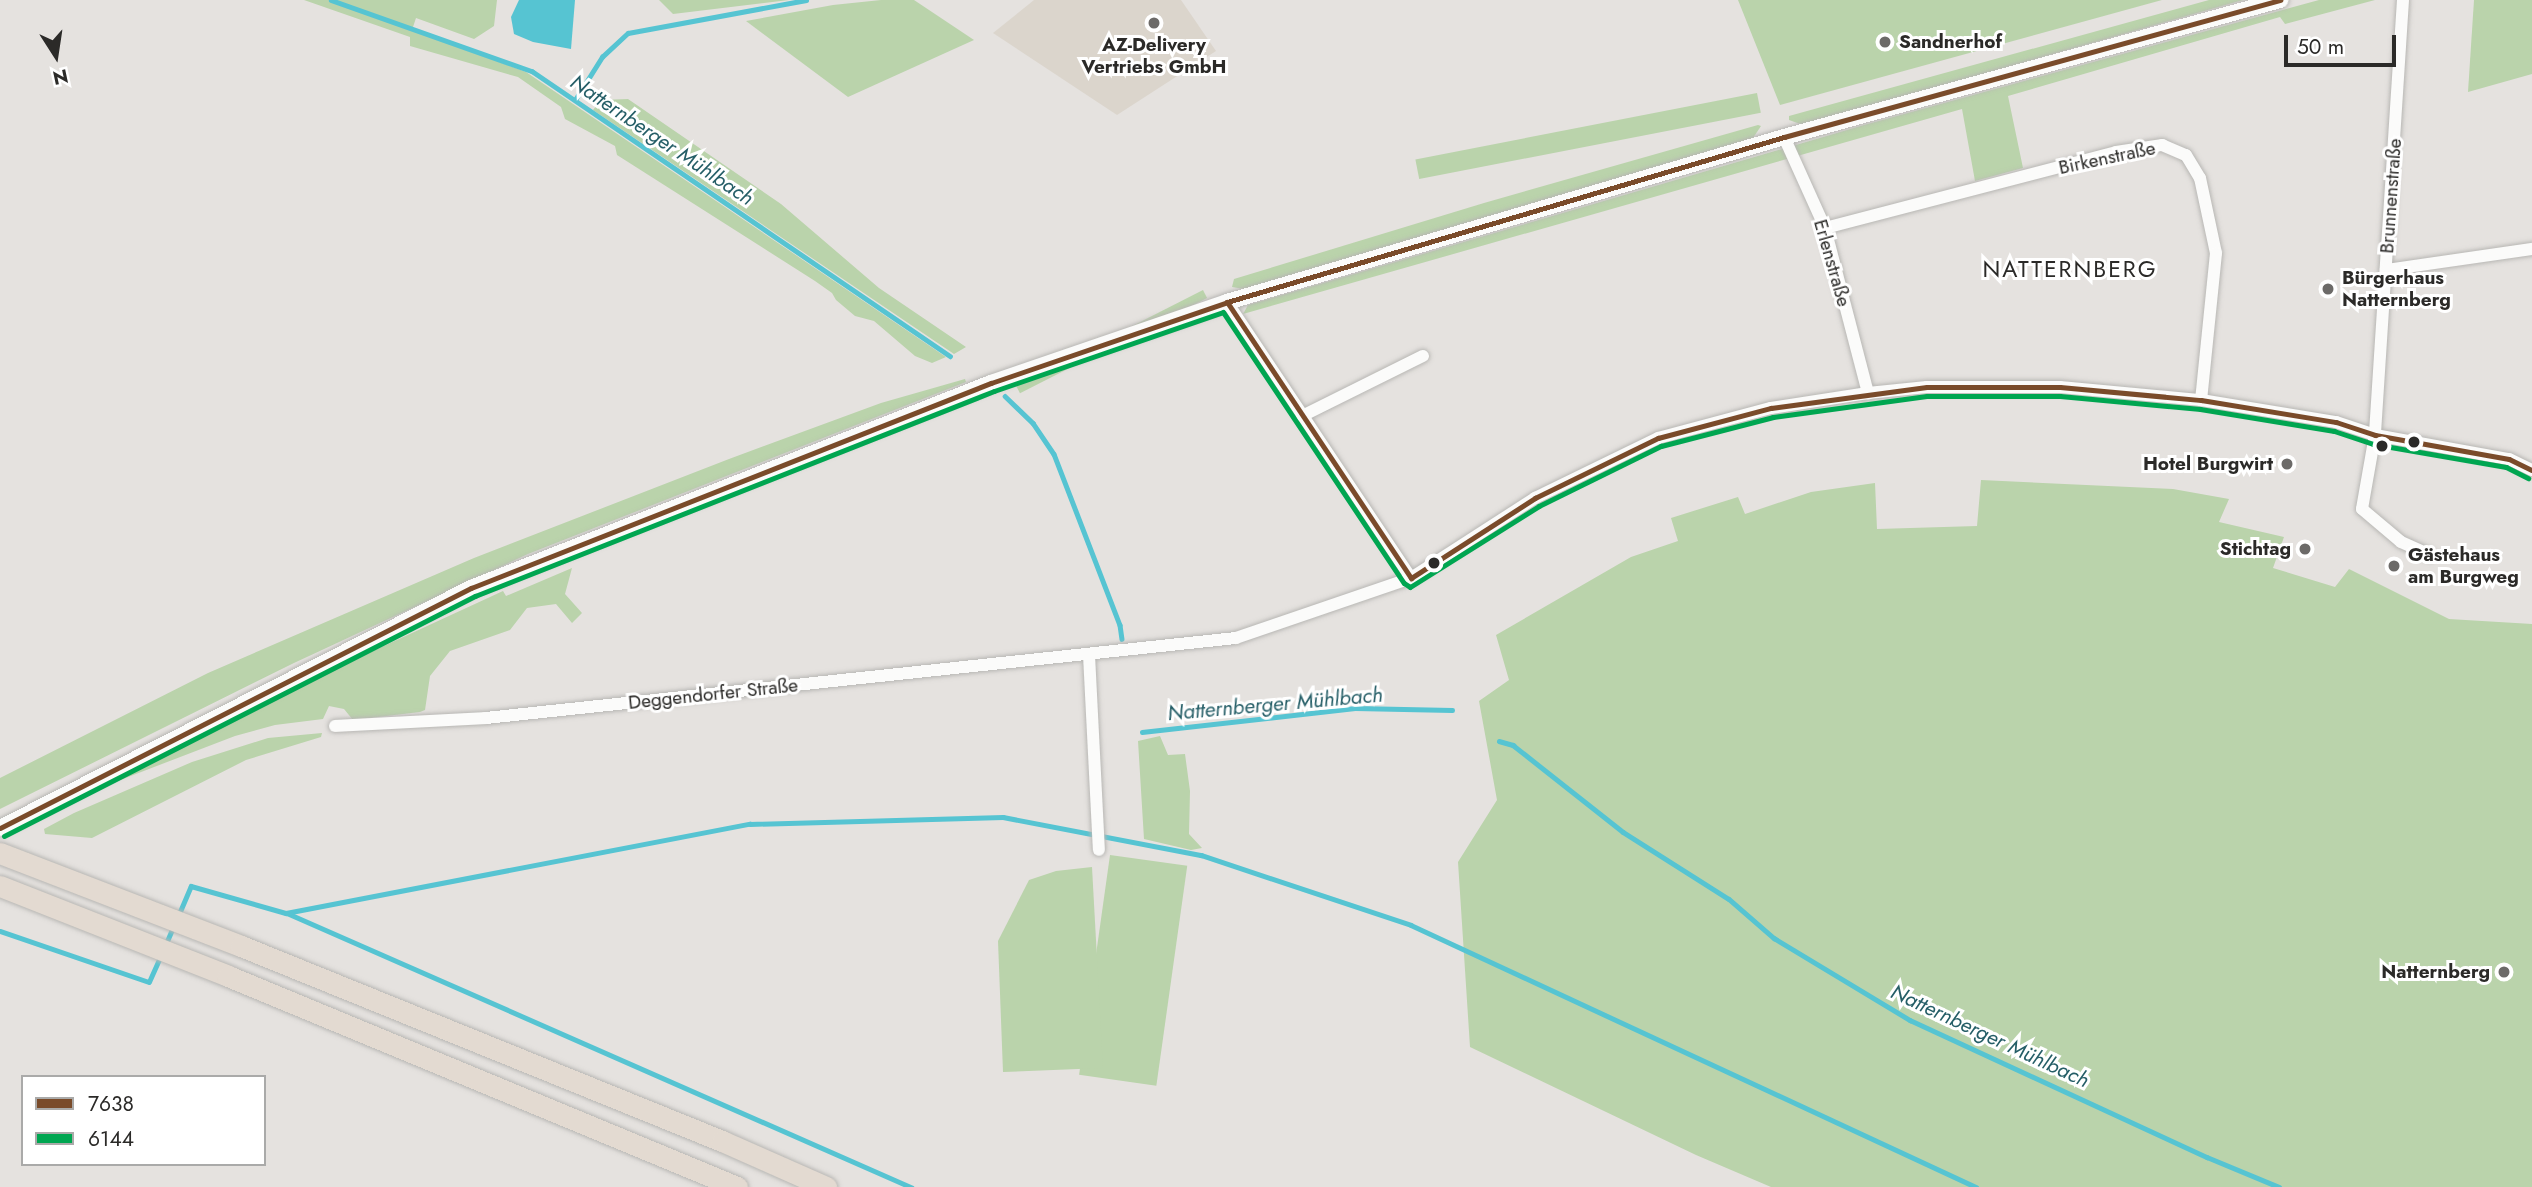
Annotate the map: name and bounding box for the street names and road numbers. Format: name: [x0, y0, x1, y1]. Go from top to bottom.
street label: Birkenstraße: [2057, 137, 2157, 179]
street label: Brunnenstraße: [2376, 138, 2406, 254]
street label: Erlenstraße: [1809, 217, 1855, 309]
street label: Deggendorfer Straße: [627, 674, 799, 714]

